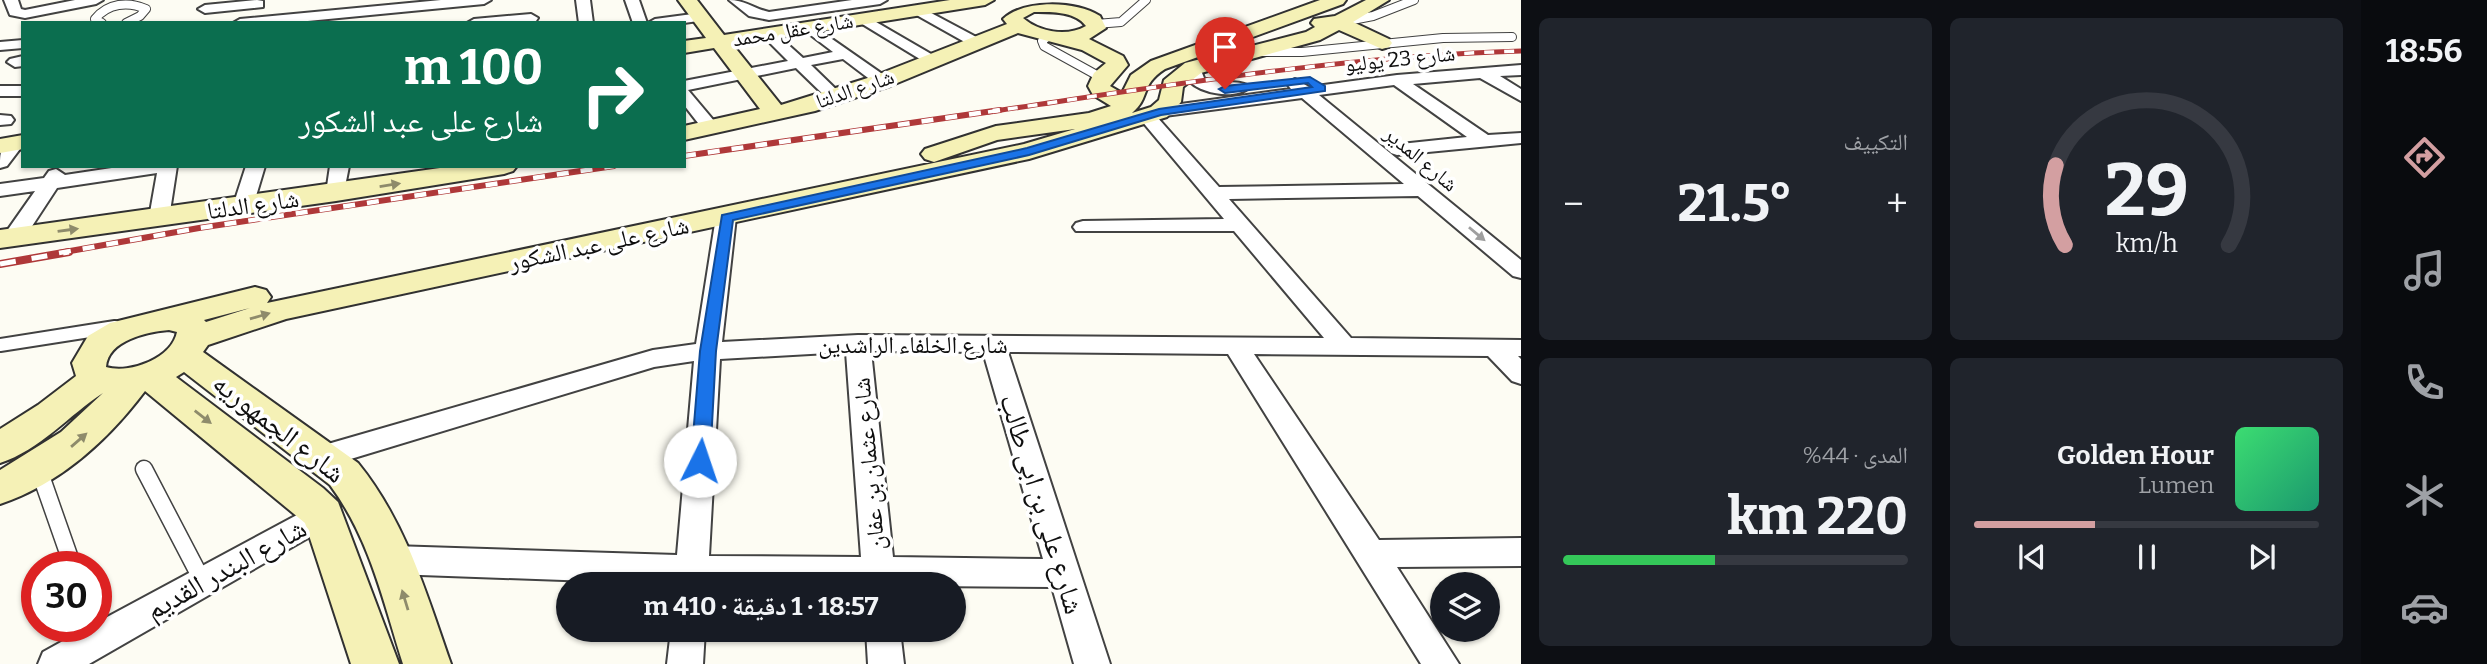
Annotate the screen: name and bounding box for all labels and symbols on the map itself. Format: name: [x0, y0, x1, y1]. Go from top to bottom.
street label: شارع عقل محمد: [731, 8, 855, 52]
pin: [1195, 17, 1255, 89]
street label: شارع 23 يوليو: [1344, 40, 1456, 78]
street label: شارع الدلتا: [813, 64, 897, 114]
street label: شارع المدير: [1378, 120, 1463, 197]
one-way arrow: [379, 179, 401, 190]
street label: شارع الدلتا: [205, 185, 301, 226]
street label: شارع على عبد الشكور: [505, 211, 692, 278]
one-way arrow: [57, 224, 79, 235]
one-way arrow: [1468, 226, 1485, 241]
one-way arrow: [249, 310, 271, 321]
street label: شارع الخلفاء الراشدين: [818, 331, 1008, 360]
street label: شارع الجمهوريه: [206, 366, 352, 491]
street label: شارع عثمان بن عفان: [848, 377, 891, 551]
street label: شارع على بن ابى طالب: [992, 390, 1091, 618]
one-way arrow: [193, 410, 211, 425]
position arrow: [663, 424, 737, 498]
one-way arrow: [70, 432, 88, 448]
street label: شارع البندر القديم: [140, 511, 313, 628]
speed limit sign: 30: [21, 551, 112, 642]
one-way arrow: [399, 589, 409, 610]

